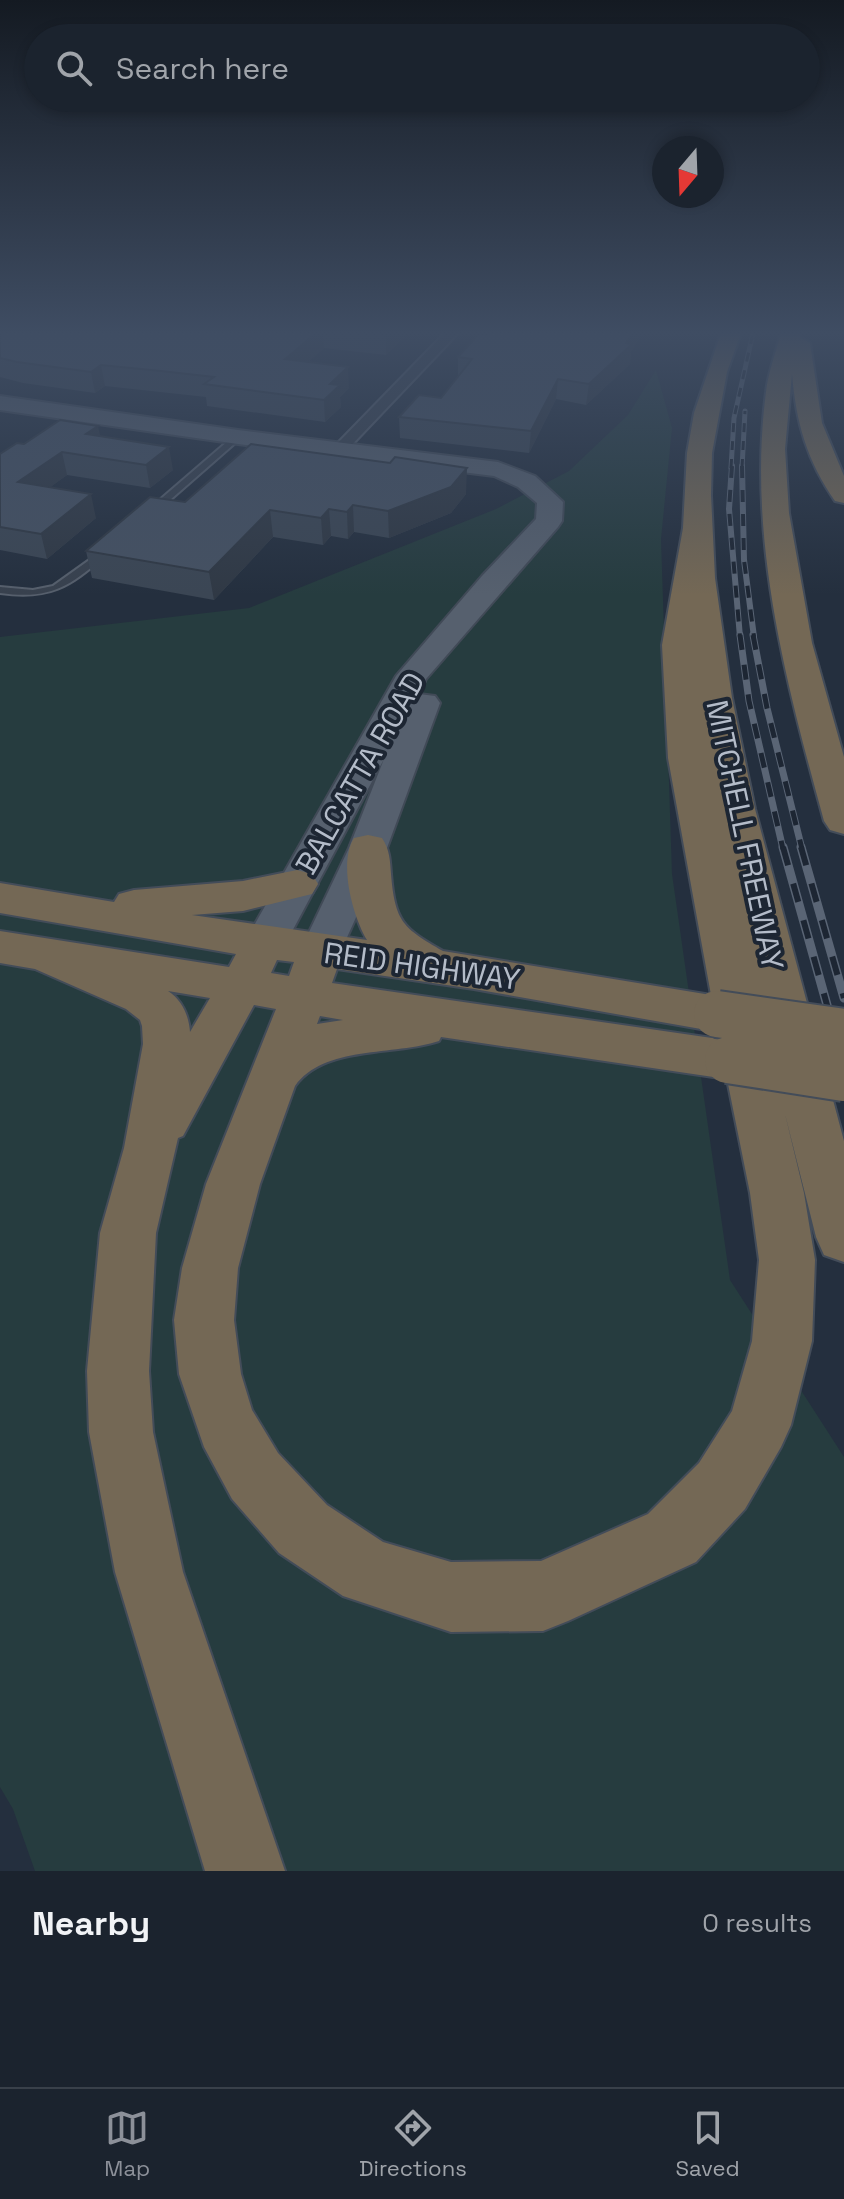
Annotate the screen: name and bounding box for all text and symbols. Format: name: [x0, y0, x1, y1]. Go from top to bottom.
search box: [24, 24, 820, 112]
icon: search: [52, 46, 96, 90]
text: Search here: [116, 49, 289, 88]
north arrow: [652, 136, 724, 208]
street label: BALCATTA ROAD: [286, 665, 434, 881]
street label: MITCHELL FREEWAY: [697, 697, 793, 973]
street label: REID HIGHWAY: [321, 933, 523, 999]
text: Nearby: [32, 1902, 150, 1945]
text: 0 results: [702, 1906, 812, 1940]
tab: Map: [104, 2106, 150, 2182]
tab: Directions: [359, 2106, 467, 2182]
tab: Saved: [675, 2106, 740, 2182]

